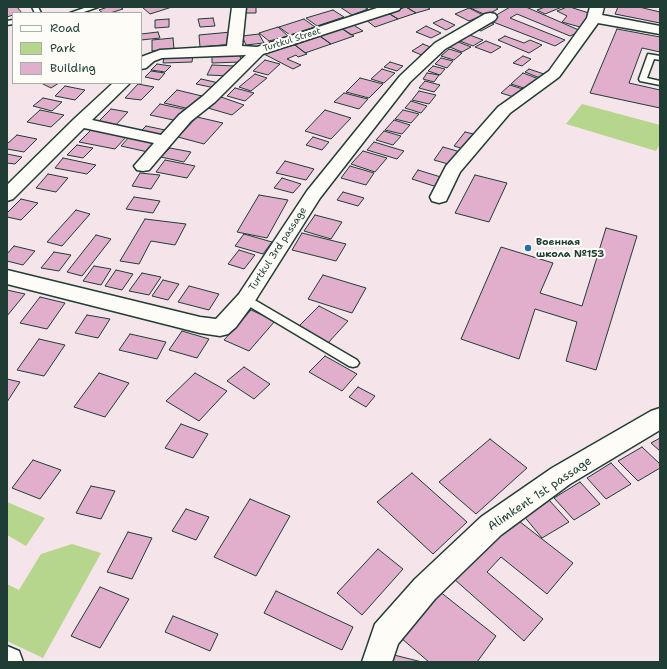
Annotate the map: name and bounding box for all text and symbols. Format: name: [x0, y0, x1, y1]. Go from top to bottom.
legend: [12, 12, 142, 84]
text: Road: [50, 20, 80, 36]
street label: Turtkul Street: [262, 26, 322, 54]
text: Park: [50, 40, 76, 56]
text: Building: [50, 60, 96, 76]
street label: Turtkul 3rd passage: [247, 205, 309, 293]
place label: Военная школа №153: [536, 236, 604, 260]
marker: Военная школа №153: [523, 243, 533, 253]
street label: Alimkent 1st passage: [485, 454, 595, 534]

